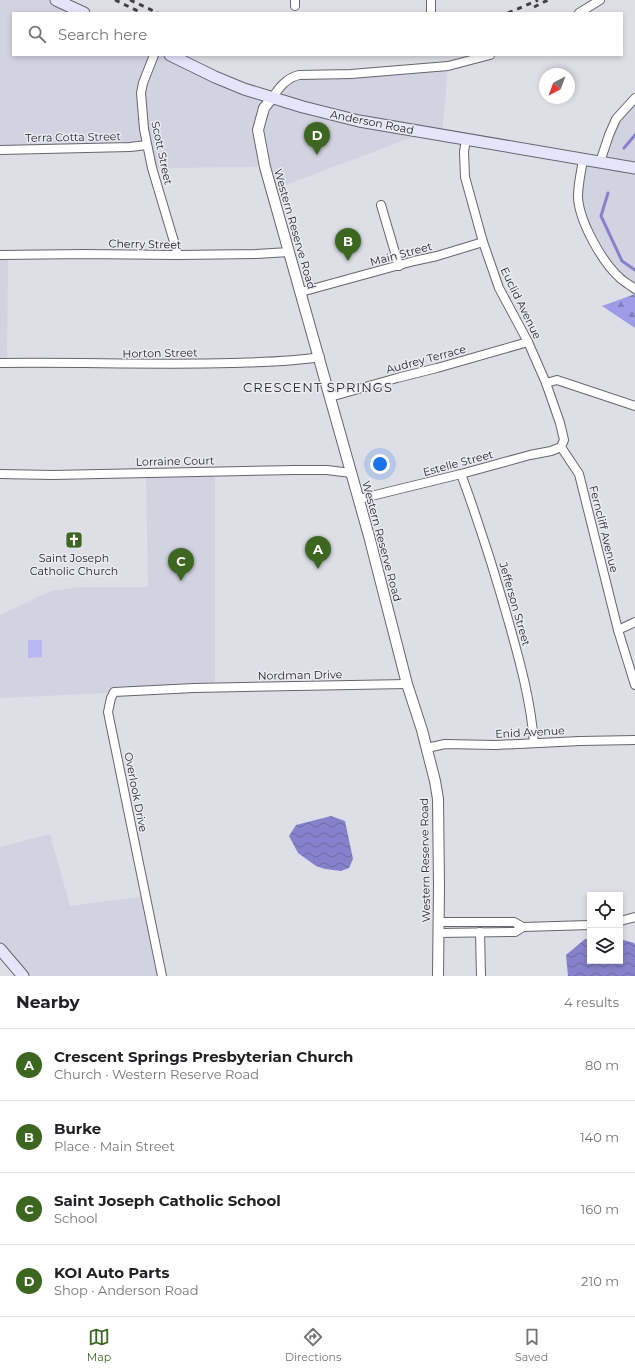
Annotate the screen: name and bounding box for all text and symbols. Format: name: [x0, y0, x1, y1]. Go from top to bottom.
search box: [12, 12, 623, 56]
icon: search: [26, 23, 48, 45]
text: Search here: [58, 25, 147, 44]
north arrow: [539, 68, 575, 104]
street label: Anderson Road: [329, 107, 415, 137]
street label: Scott Street: [148, 120, 176, 187]
pin: D: [304, 122, 330, 155]
street label: Terra Cotta Street: [25, 129, 121, 145]
street label: Western Reserve Road: [271, 167, 319, 291]
pin: B: [335, 228, 361, 261]
street label: Cherry Street: [109, 236, 182, 252]
street label: Main Street: [369, 239, 434, 269]
street label: Euclid Avenue: [497, 265, 545, 342]
street label: Audrey Terrace: [384, 342, 468, 376]
street label: Horton Street: [122, 345, 198, 361]
district label: CRESCENT SPRINGS: [243, 379, 393, 395]
street label: Estelle Street: [421, 447, 495, 479]
street label: Lorraine Court: [135, 453, 215, 469]
your location: [370, 454, 390, 474]
street label: Western Reserve Road: [359, 479, 405, 603]
street label: Ferncliff Avenue: [586, 484, 622, 574]
church icon: Saint Joseph Catholic Church: [64, 530, 84, 550]
pin: A: [305, 536, 331, 569]
pin: C: [168, 548, 194, 581]
place label: Saint Joseph Catholic Church: [30, 551, 118, 578]
street label: Jefferson Street: [496, 560, 534, 648]
street label: Nordman Drive: [257, 667, 343, 683]
street label: Enid Avenue: [495, 723, 565, 741]
street label: Overlook Drive: [121, 751, 151, 833]
street label: Western Reserve Road: [417, 798, 433, 922]
map controls: [587, 892, 623, 964]
button: locate: [587, 892, 623, 928]
button: layers: [587, 928, 623, 964]
text: Nearby: [16, 992, 80, 1012]
text: 4 results: [564, 994, 619, 1010]
text: Crescent Springs Presbyterian Church: [54, 1047, 353, 1066]
text: A: [24, 1057, 34, 1073]
text: 80 m: [585, 1057, 619, 1073]
text: Church · Western Reserve Road: [54, 1066, 259, 1082]
text: Burke: [54, 1119, 101, 1138]
text: B: [24, 1129, 34, 1145]
text: 140 m: [580, 1129, 619, 1145]
text: Place · Main Street: [54, 1138, 175, 1154]
text: Saint Joseph Catholic School: [54, 1191, 281, 1210]
text: C: [24, 1201, 34, 1217]
text: 160 m: [581, 1201, 619, 1217]
text: School: [54, 1210, 98, 1226]
text: KOI Auto Parts: [54, 1263, 170, 1282]
text: D: [24, 1273, 34, 1289]
text: 210 m: [581, 1273, 619, 1289]
text: Shop · Anderson Road: [54, 1282, 198, 1298]
tab: Map: [87, 1326, 111, 1364]
tab: Directions: [285, 1326, 341, 1364]
tab: Saved: [515, 1326, 548, 1364]

